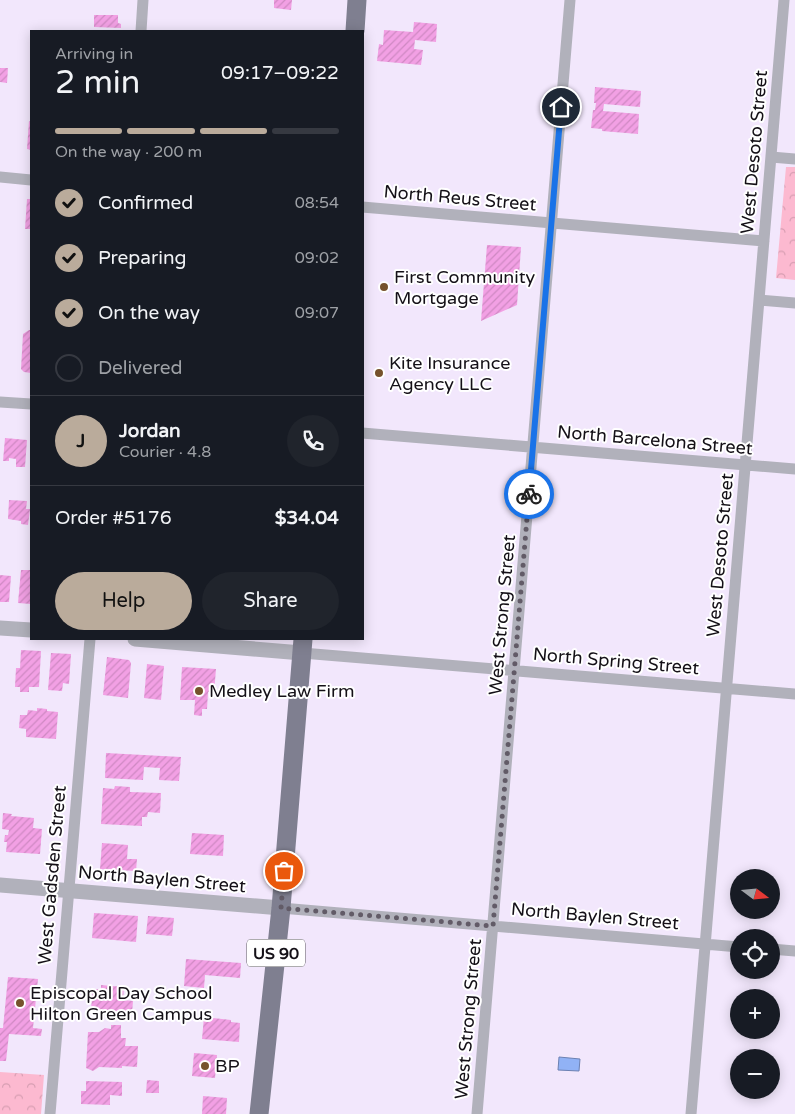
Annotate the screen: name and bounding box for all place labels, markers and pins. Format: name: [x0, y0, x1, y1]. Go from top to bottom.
pin: [540, 86, 582, 128]
place label: First Community Mortgage: [394, 266, 536, 309]
marker: First Community Mortgage: [378, 281, 390, 293]
place label: Kite Insurance Agency LLC: [389, 352, 510, 395]
marker: Kite Insurance Agency LLC: [373, 367, 385, 379]
place label: Medley Law Firm: [209, 680, 355, 702]
marker: Medley Law Firm: [193, 685, 205, 697]
pin: [263, 850, 305, 892]
place label: Episcopal Day School Hilton Green Campus: [30, 982, 213, 1025]
marker: Episcopal Day School Hilton Green Campus: [14, 997, 26, 1009]
place label: BP: [215, 1055, 240, 1077]
marker: BP: [199, 1060, 211, 1072]

